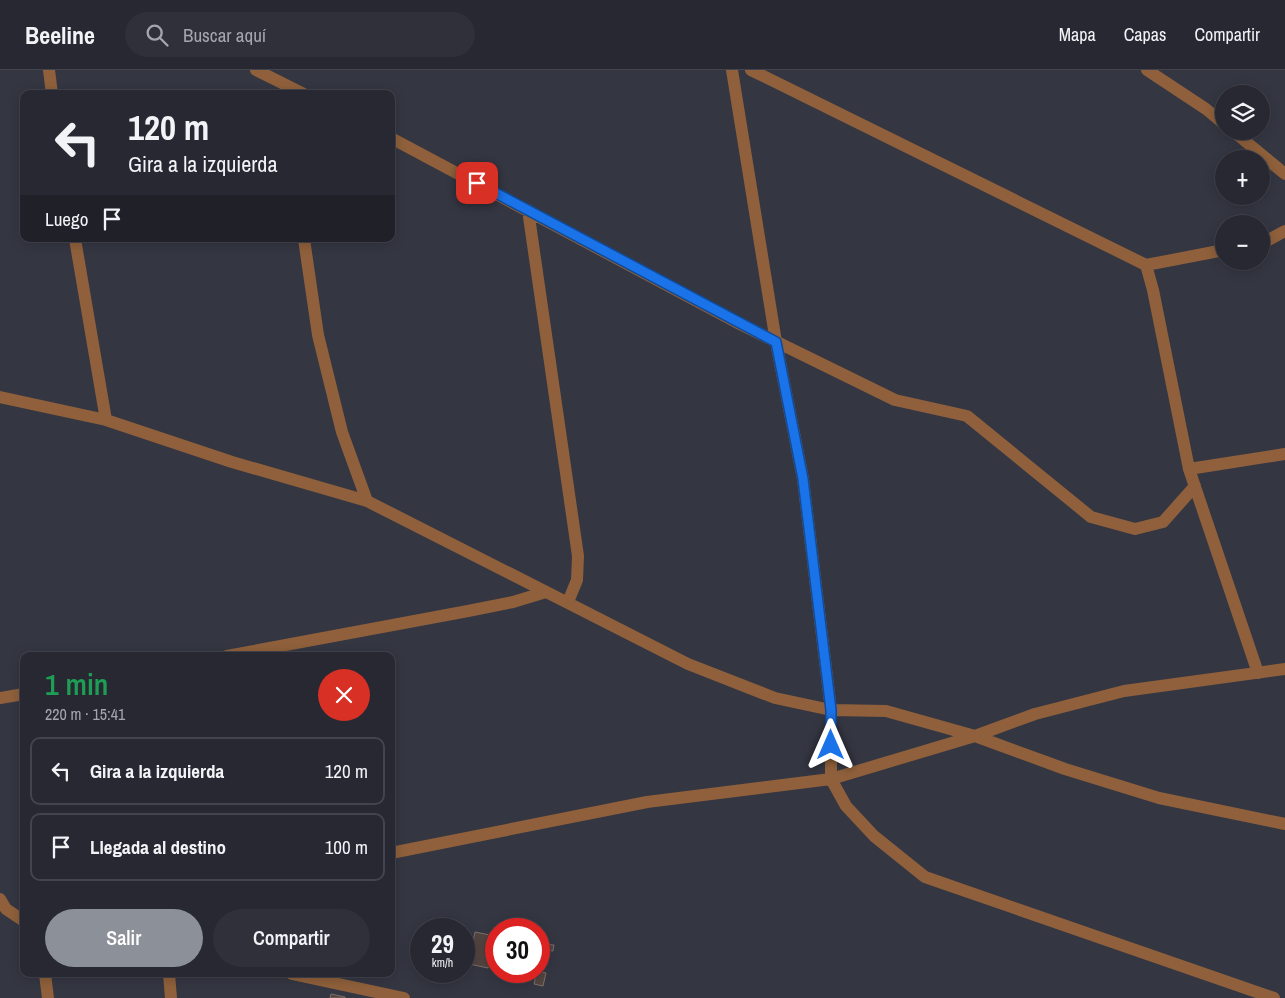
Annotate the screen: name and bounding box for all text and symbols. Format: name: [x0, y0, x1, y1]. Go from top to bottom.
search box: [125, 12, 475, 57]
text: Beeline: [25, 19, 95, 51]
icon: search: [143, 21, 171, 49]
text: Buscar aquí: [183, 22, 266, 48]
text: Mapa: [1059, 22, 1096, 47]
text: Capas: [1124, 22, 1166, 47]
text: Compartir: [1194, 22, 1260, 47]
map controls: [1215, 85, 1270, 270]
button: layers: [1215, 85, 1270, 140]
text: 120 m: [128, 104, 209, 151]
icon: left: [45, 110, 110, 175]
text: Gira a la izquierda: [128, 149, 277, 179]
button: +: [1215, 150, 1270, 205]
pin: [456, 162, 498, 204]
icon: arrive: [463, 169, 491, 197]
icon: arrive: [98, 205, 126, 233]
text: Luego: [45, 206, 88, 232]
button: −: [1215, 215, 1270, 270]
text: 1 min: [45, 664, 108, 704]
button: close: [318, 669, 370, 721]
text: 220 m · 15:41: [45, 703, 125, 725]
position arrow: [804, 718, 856, 770]
icon: left: [47, 757, 75, 785]
text: Gira a la izquierda: [90, 758, 224, 784]
text: 120 m: [325, 758, 368, 784]
icon: arrive: [47, 833, 75, 861]
text: Llegada al destino: [90, 834, 226, 860]
text: 100 m: [325, 834, 368, 860]
button: Salir: [45, 909, 203, 967]
button: Compartir: [213, 909, 370, 967]
speed limit sign: 30: [485, 918, 550, 983]
text: 29: [431, 927, 454, 961]
text: km/h: [432, 955, 453, 971]

